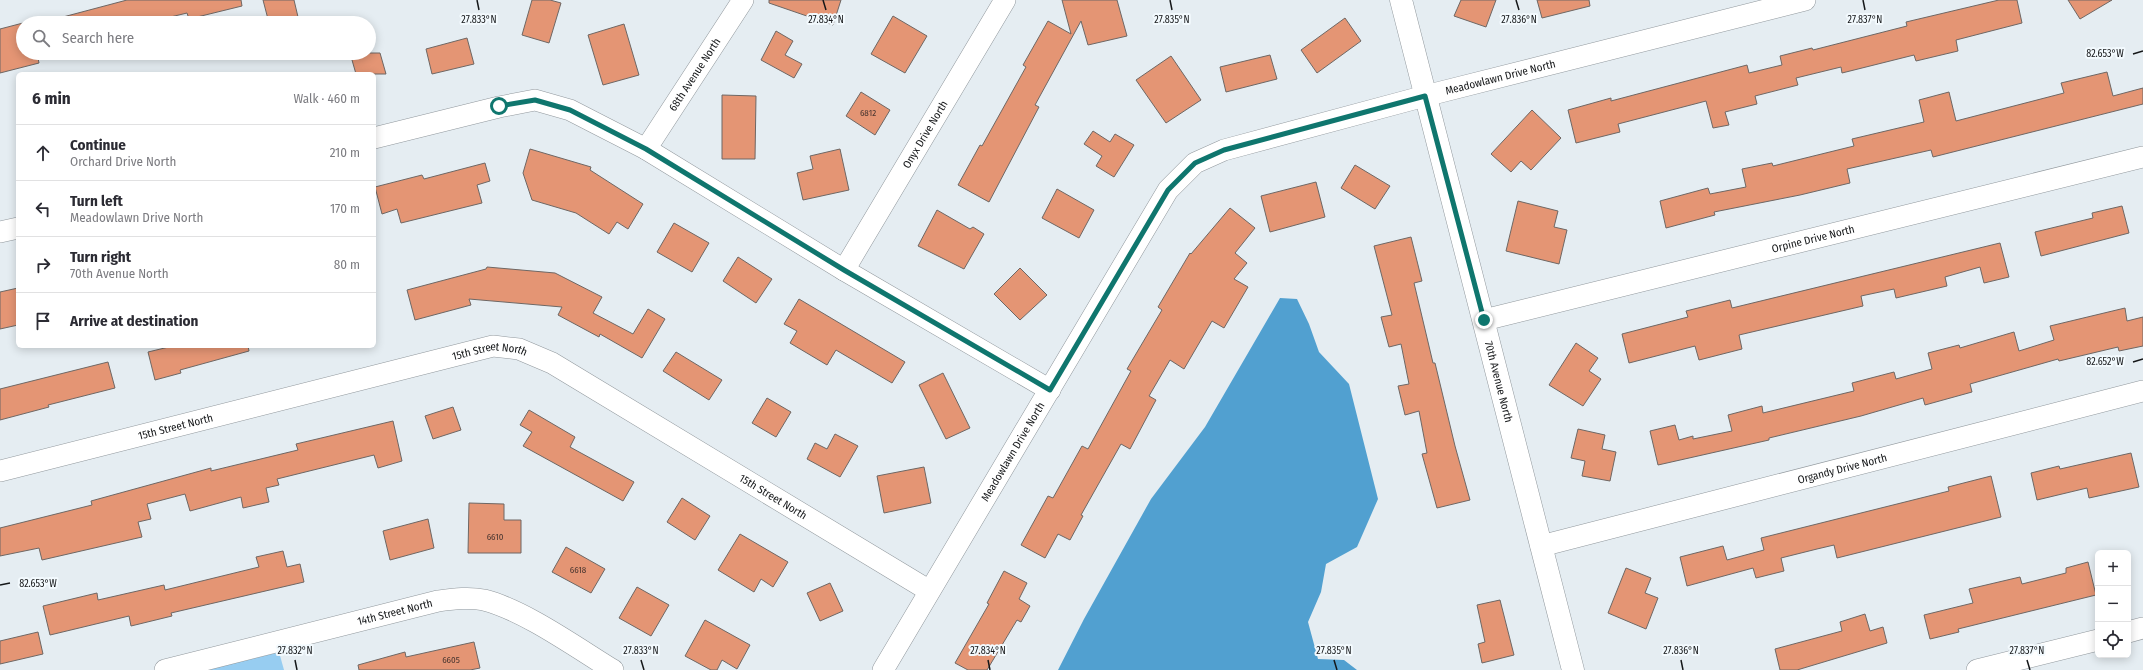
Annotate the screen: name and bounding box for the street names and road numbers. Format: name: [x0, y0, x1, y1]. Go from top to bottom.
street label: 68th Avenue North: [666, 36, 723, 114]
street label: Meadowlawn Drive North: [1444, 57, 1557, 98]
street label: Onyx Drive North: [900, 98, 951, 171]
street label: Orpine Drive North: [1770, 223, 1856, 256]
street label: 15th Street North: [451, 340, 529, 363]
street label: 70th Avenue North: [1482, 340, 1515, 424]
street label: Meadowlawn Drive North: [979, 400, 1048, 504]
street label: 15th Street North: [137, 411, 214, 443]
street label: Organdy Drive North: [1796, 451, 1888, 487]
street label: 15th Street North: [737, 472, 809, 522]
street label: 14th Street North: [356, 597, 434, 628]

